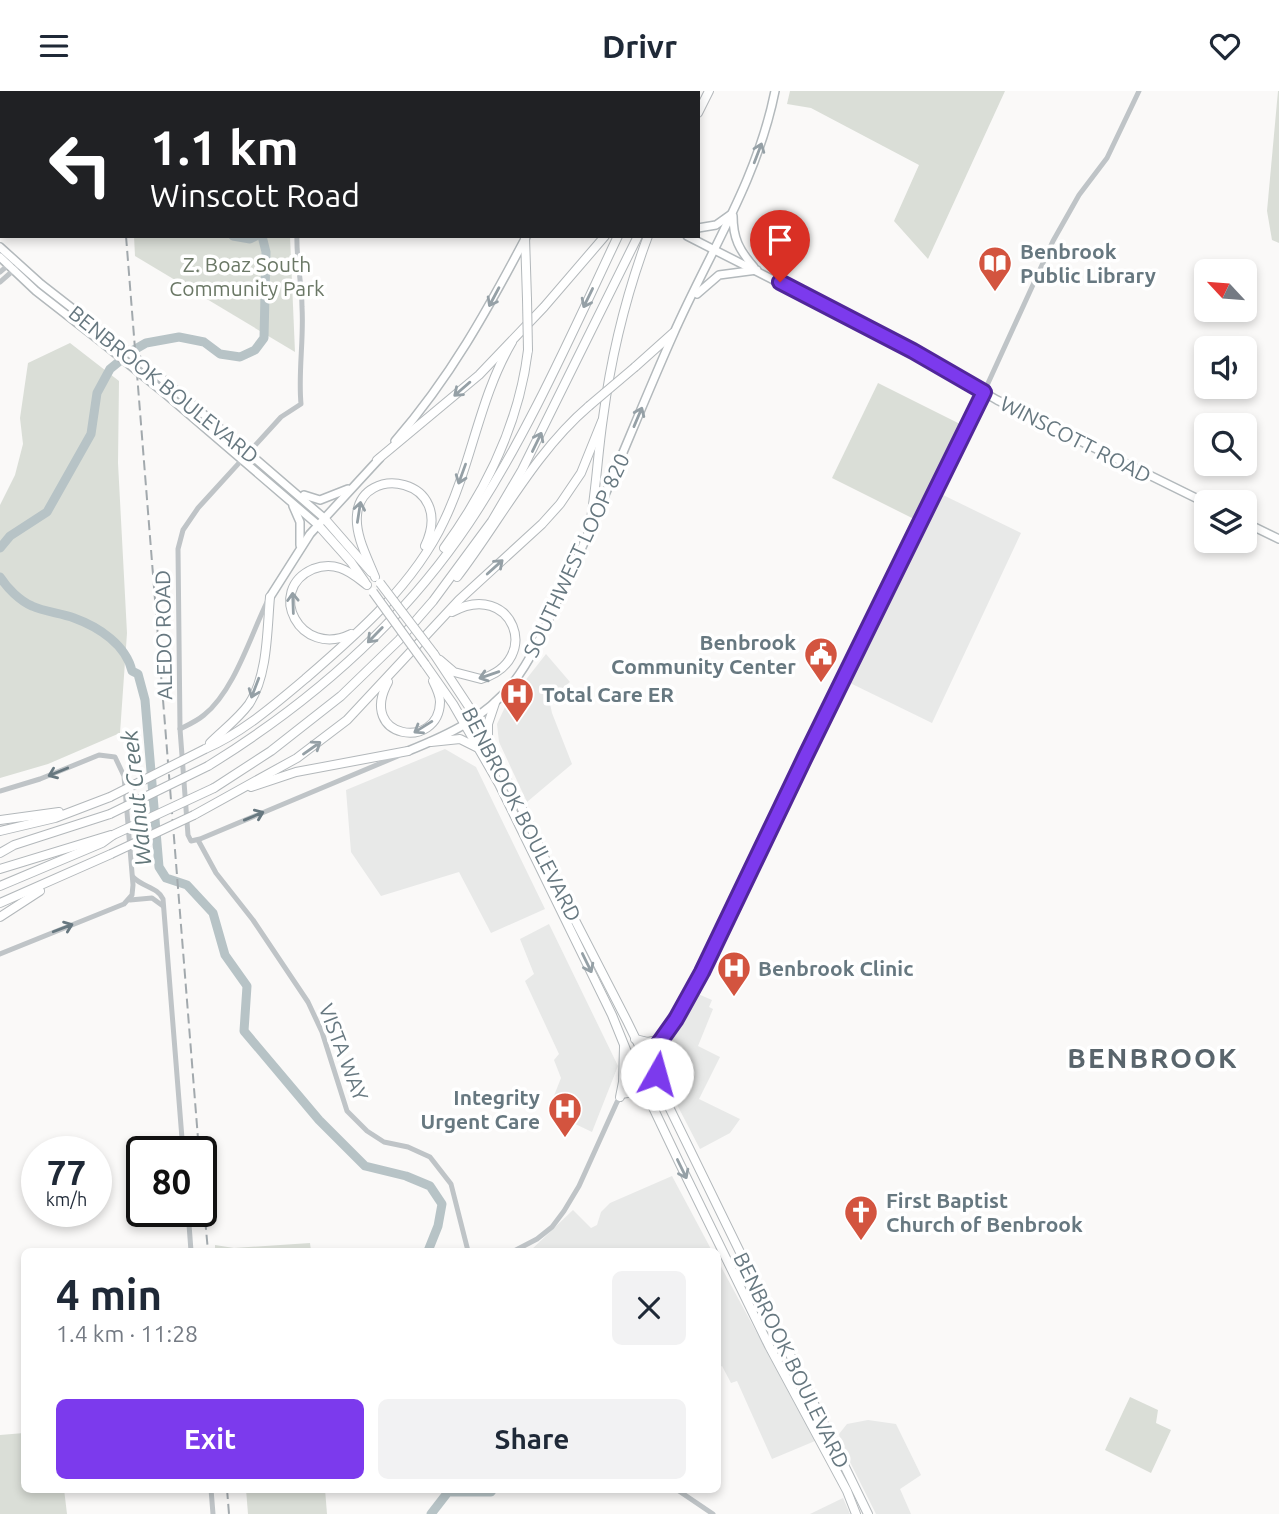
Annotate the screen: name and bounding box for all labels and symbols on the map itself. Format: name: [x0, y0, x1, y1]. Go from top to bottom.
one-way arrow: [753, 143, 766, 165]
pin: [750, 210, 810, 282]
place label: Benbrook Public Library: [1020, 239, 1156, 287]
library icon: Benbrook Public Library: [976, 244, 1014, 293]
park label: Z. Boaz South Community Park: [169, 252, 325, 300]
north arrow: [1194, 259, 1256, 322]
one-way arrow: [487, 286, 501, 306]
one-way arrow: [581, 287, 594, 308]
street label: BENBROOK BOULEVARD: [64, 300, 264, 468]
one-way arrow: [454, 381, 472, 397]
street label: WINSCOTT ROAD: [997, 391, 1155, 487]
one-way arrow: [633, 406, 646, 428]
one-way arrow: [531, 432, 544, 453]
street label: SOUTHWEST LOOP 820: [518, 449, 634, 661]
one-way arrow: [455, 463, 467, 485]
one-way arrow: [353, 502, 366, 524]
one-way arrow: [486, 559, 504, 575]
street label: ALEDO ROAD: [150, 570, 176, 700]
one-way arrow: [286, 592, 299, 615]
one-way arrow: [367, 626, 384, 643]
place label: Benbrook Community Center: [611, 630, 796, 678]
public building icon: Benbrook Community Center: [802, 635, 840, 684]
one-way arrow: [478, 670, 500, 682]
hospital icon: Total Care ER: [498, 675, 536, 724]
one-way arrow: [248, 677, 261, 698]
place label: Total Care ER: [542, 682, 674, 706]
street label: BENBROOK BOULEVARD: [458, 703, 586, 925]
one-way arrow: [413, 720, 433, 734]
water label: Walnut Creek: [116, 729, 156, 867]
one-way arrow: [302, 741, 321, 755]
one-way arrow: [47, 766, 69, 779]
one-way arrow: [243, 809, 264, 822]
one-way arrow: [52, 920, 74, 933]
hospital icon: Benbrook Clinic: [715, 949, 753, 998]
one-way arrow: [580, 952, 594, 973]
place label: Benbrook Clinic: [758, 956, 913, 980]
street label: VISTA WAY: [314, 1000, 374, 1104]
position arrow: [620, 1037, 694, 1111]
district label: BENBROOK: [1067, 1042, 1239, 1073]
place label: Integrity Urgent Care: [420, 1085, 540, 1133]
hospital icon: Integrity Urgent Care: [546, 1090, 584, 1139]
speed limit sign: 80: [126, 1136, 217, 1227]
one-way arrow: [676, 1158, 690, 1179]
place label: First Baptist Church of Benbrook: [886, 1188, 1083, 1236]
church icon: First Baptist Church of Benbrook: [842, 1193, 880, 1242]
street label: BENBROOK BOULEVARD: [729, 1248, 855, 1472]

